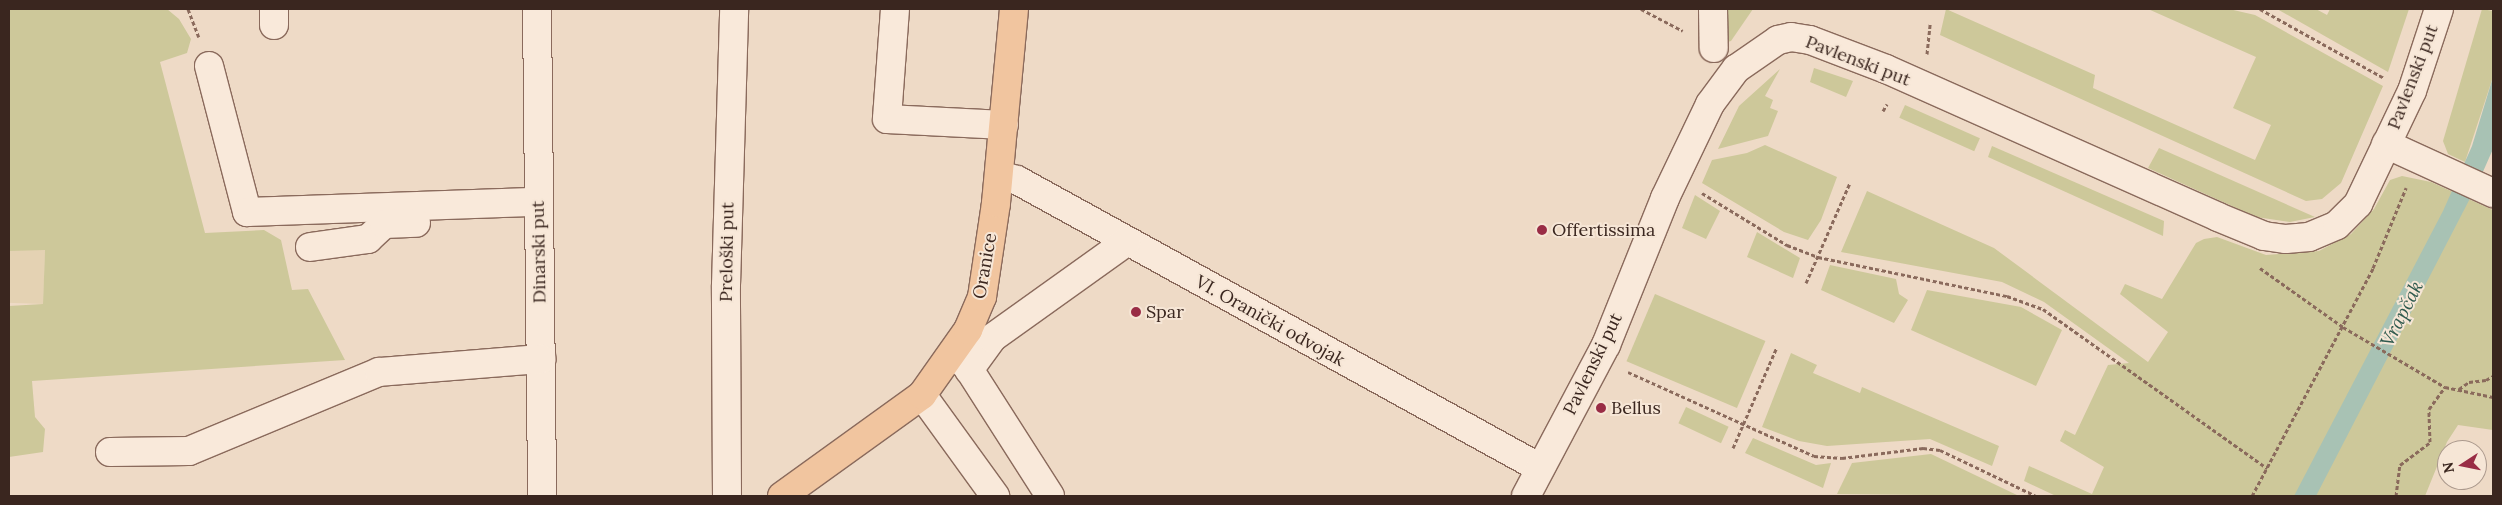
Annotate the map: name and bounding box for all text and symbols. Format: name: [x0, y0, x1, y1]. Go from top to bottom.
street label: Pavlenski put: [2383, 21, 2443, 133]
street label: Pavlenski put: [1802, 31, 1914, 91]
street label: Dinarski put: [527, 200, 551, 304]
street label: Preloški put: [715, 202, 739, 302]
place label: Offertissima: [1552, 219, 1655, 241]
marker: Offertissima: [1536, 224, 1548, 236]
street label: Oranice: [969, 231, 1001, 301]
street label: VI. Oranički odvojak: [1191, 271, 1349, 371]
water label: Vrapčak: [2376, 277, 2428, 351]
place label: Spar: [1146, 301, 1184, 323]
marker: Spar: [1130, 306, 1142, 318]
street label: Pavlenski put: [1559, 309, 1627, 419]
place label: Bellus: [1611, 397, 1661, 419]
marker: Bellus: [1595, 402, 1607, 414]
north arrow: [2437, 440, 2487, 490]
text: N: [2438, 461, 2458, 475]

